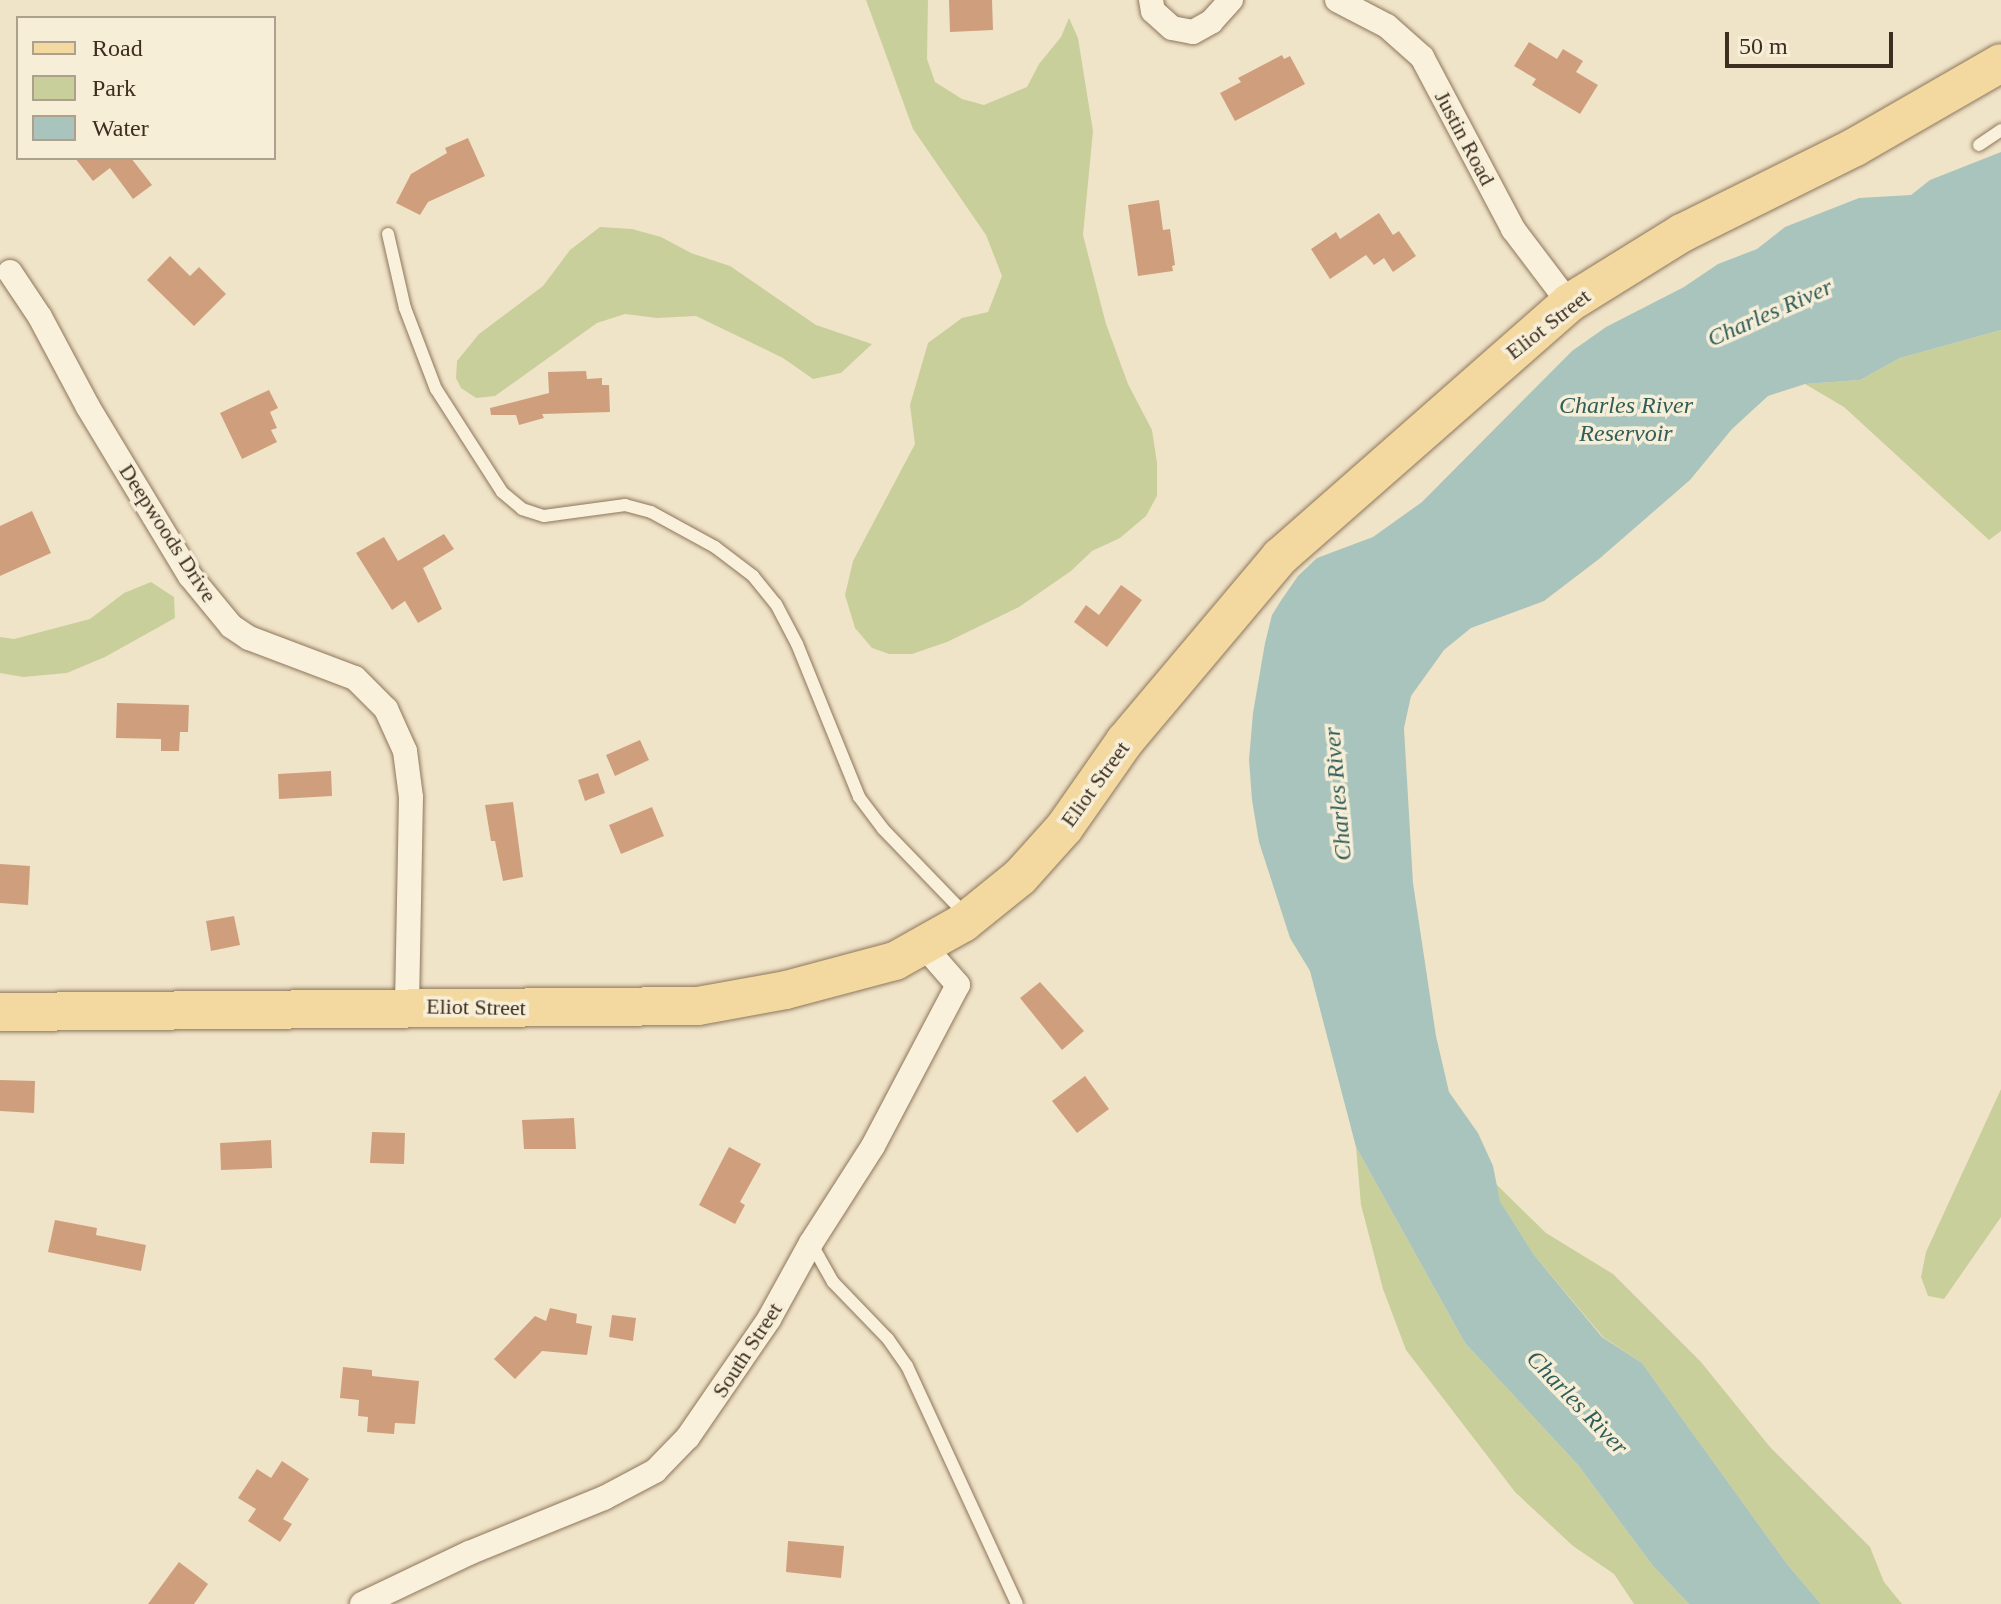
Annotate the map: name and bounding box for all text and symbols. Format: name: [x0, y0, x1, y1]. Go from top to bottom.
legend: [16, 16, 276, 160]
scale bar: [1729, 16, 1897, 66]
text: 50 m: [1739, 33, 1788, 59]
text: Road: [92, 35, 143, 61]
text: Park: [92, 75, 136, 101]
street label: Justin Road: [1429, 86, 1501, 190]
text: Water: [92, 115, 149, 141]
water label: Charles River: [1703, 273, 1837, 353]
street label: Eliot Street: [1501, 283, 1595, 365]
water label: Charles River Reservoir: [1559, 392, 1693, 448]
street label: Deepwoods Drive: [114, 459, 222, 607]
water label: Charles River: [1318, 726, 1358, 862]
street label: Eliot Street: [1055, 736, 1135, 832]
street label: Eliot Street: [426, 993, 526, 1021]
street label: South Street: [706, 1297, 788, 1403]
water label: Charles River: [1520, 1345, 1634, 1461]

